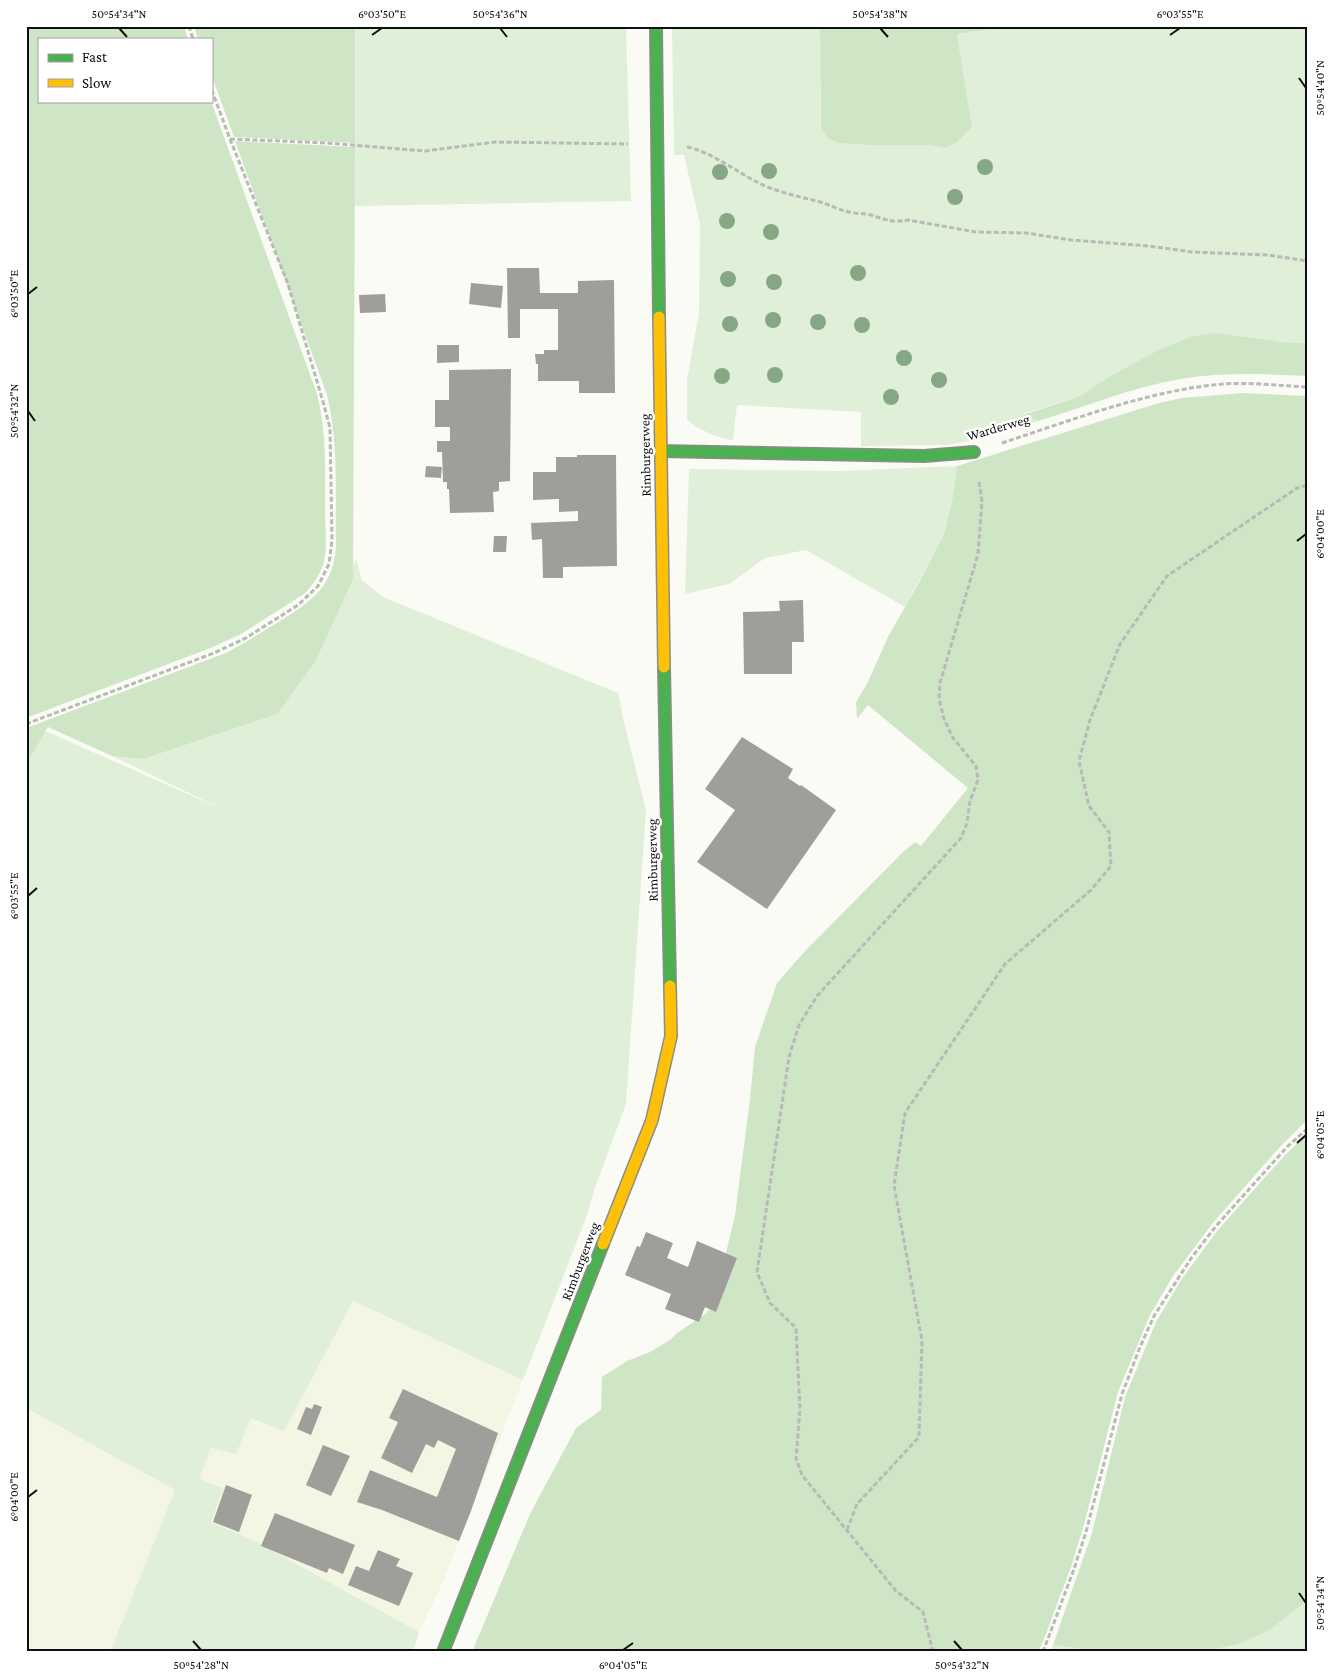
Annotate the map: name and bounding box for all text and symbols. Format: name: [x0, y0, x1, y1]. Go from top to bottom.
text: 50°54'34"N: [92, 7, 147, 21]
text: 6°03'50"E: [358, 7, 407, 21]
text: 50°54'36"N: [472, 7, 528, 21]
text: 50°54'38"N: [852, 7, 908, 21]
text: 6°03'55"E: [1157, 7, 1204, 21]
legend: [38, 38, 212, 102]
text: Fast: [82, 49, 108, 65]
text: 50°54'40"N: [1313, 60, 1327, 116]
text: Slow: [82, 75, 112, 91]
text: 6°03'50"E: [7, 269, 21, 318]
text: 50°54'32"N: [7, 384, 21, 438]
street label: Warderweg: [965, 410, 1032, 444]
street label: Rimburgerweg: [636, 413, 654, 497]
text: 6°04'00"E: [1313, 509, 1327, 559]
street label: Rimburgerweg: [643, 818, 661, 902]
text: 6°03'55"E: [7, 872, 21, 919]
text: 6°04'05"E: [1313, 1110, 1327, 1159]
street label: Rimburgerweg: [558, 1219, 602, 1303]
text: 6°04'00"E: [7, 1472, 21, 1522]
text: 50°54'34"N: [1313, 1575, 1327, 1630]
text: 50°54'28"N: [173, 1658, 229, 1672]
text: 6°04'05"E: [599, 1658, 648, 1672]
text: 50°54'32"N: [935, 1658, 989, 1672]

